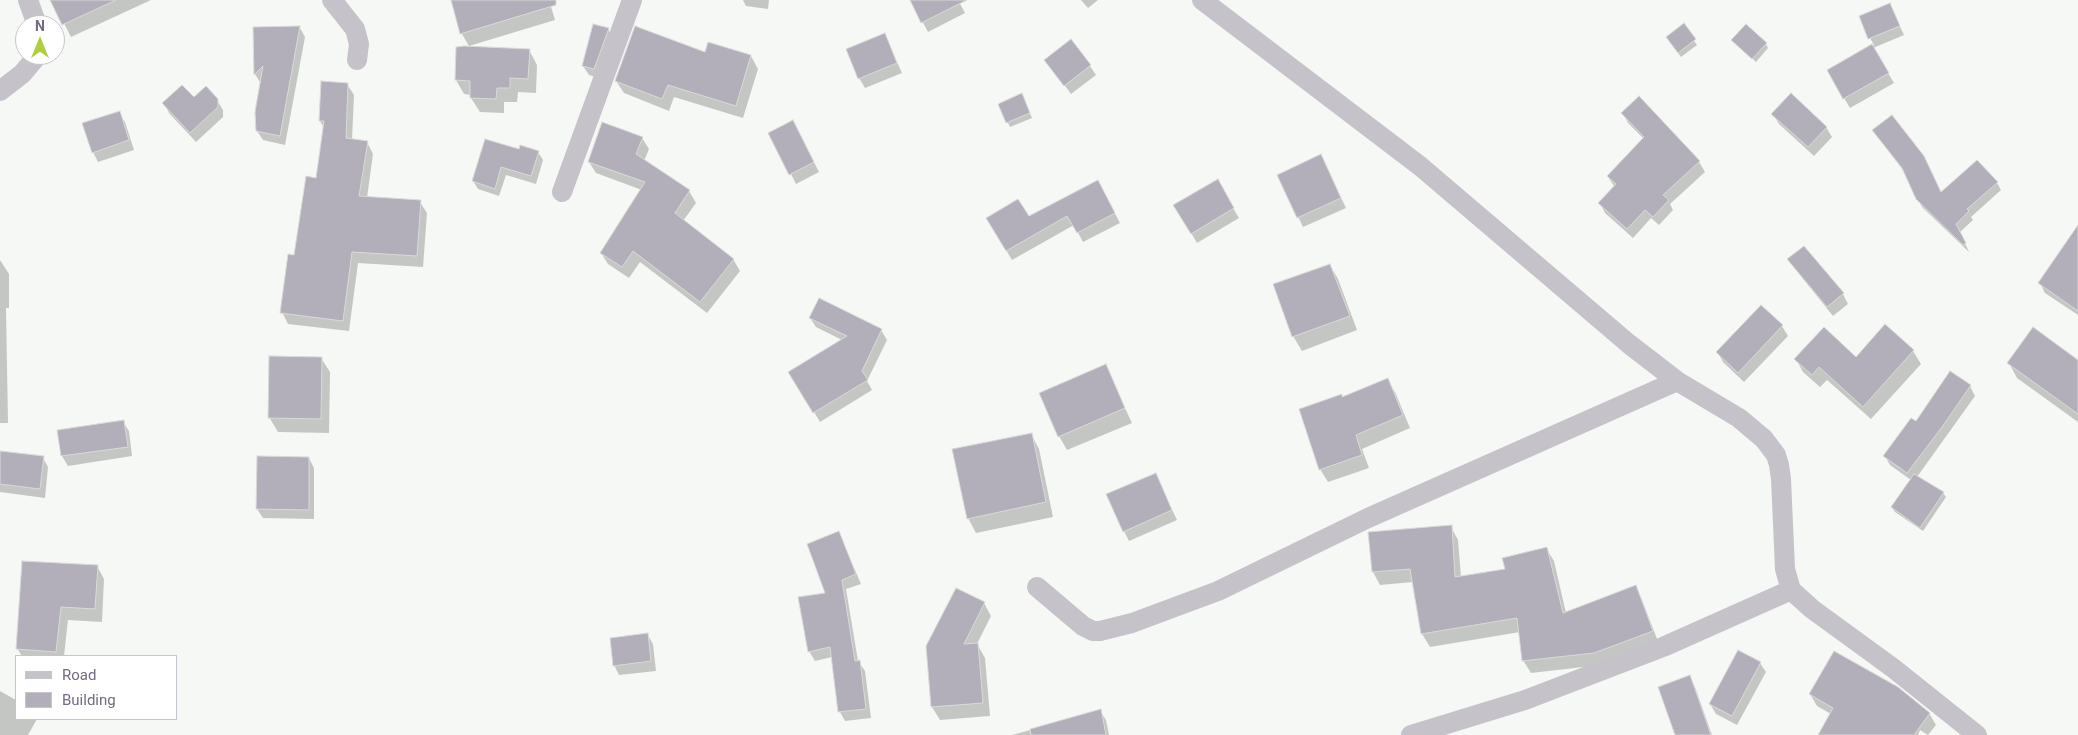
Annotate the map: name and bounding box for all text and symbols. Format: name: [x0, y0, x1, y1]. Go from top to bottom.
north arrow: [15, 15, 65, 65]
text: N: [35, 18, 45, 34]
legend: [15, 655, 178, 720]
text: Road: [62, 666, 96, 684]
text: Building: [62, 691, 116, 709]

